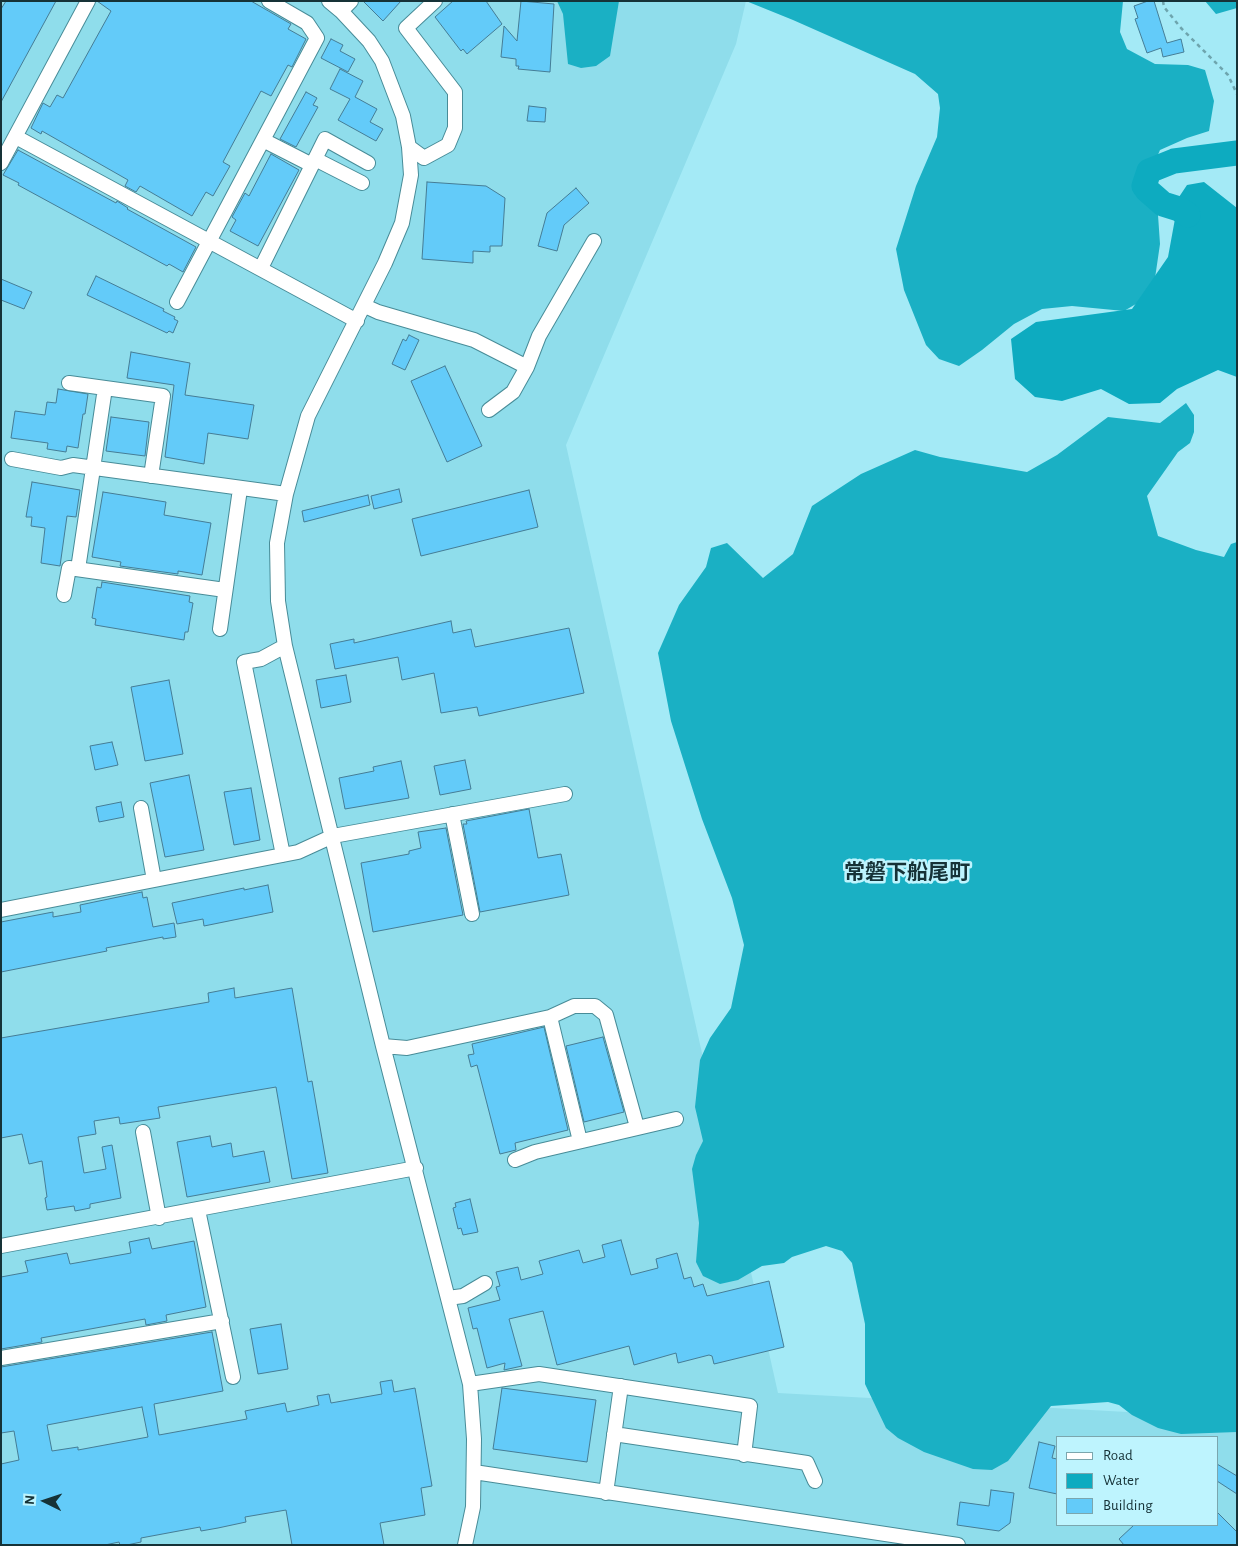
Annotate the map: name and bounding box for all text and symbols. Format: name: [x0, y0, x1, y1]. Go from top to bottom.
district label: 常磐下船尾町: [844, 860, 970, 886]
legend: [1056, 1436, 1218, 1526]
text: Road: [1103, 1448, 1133, 1463]
text: Water: [1103, 1473, 1139, 1488]
north arrow: [20, 1476, 70, 1526]
text: N: [23, 1495, 37, 1505]
text: Building: [1103, 1498, 1153, 1513]

